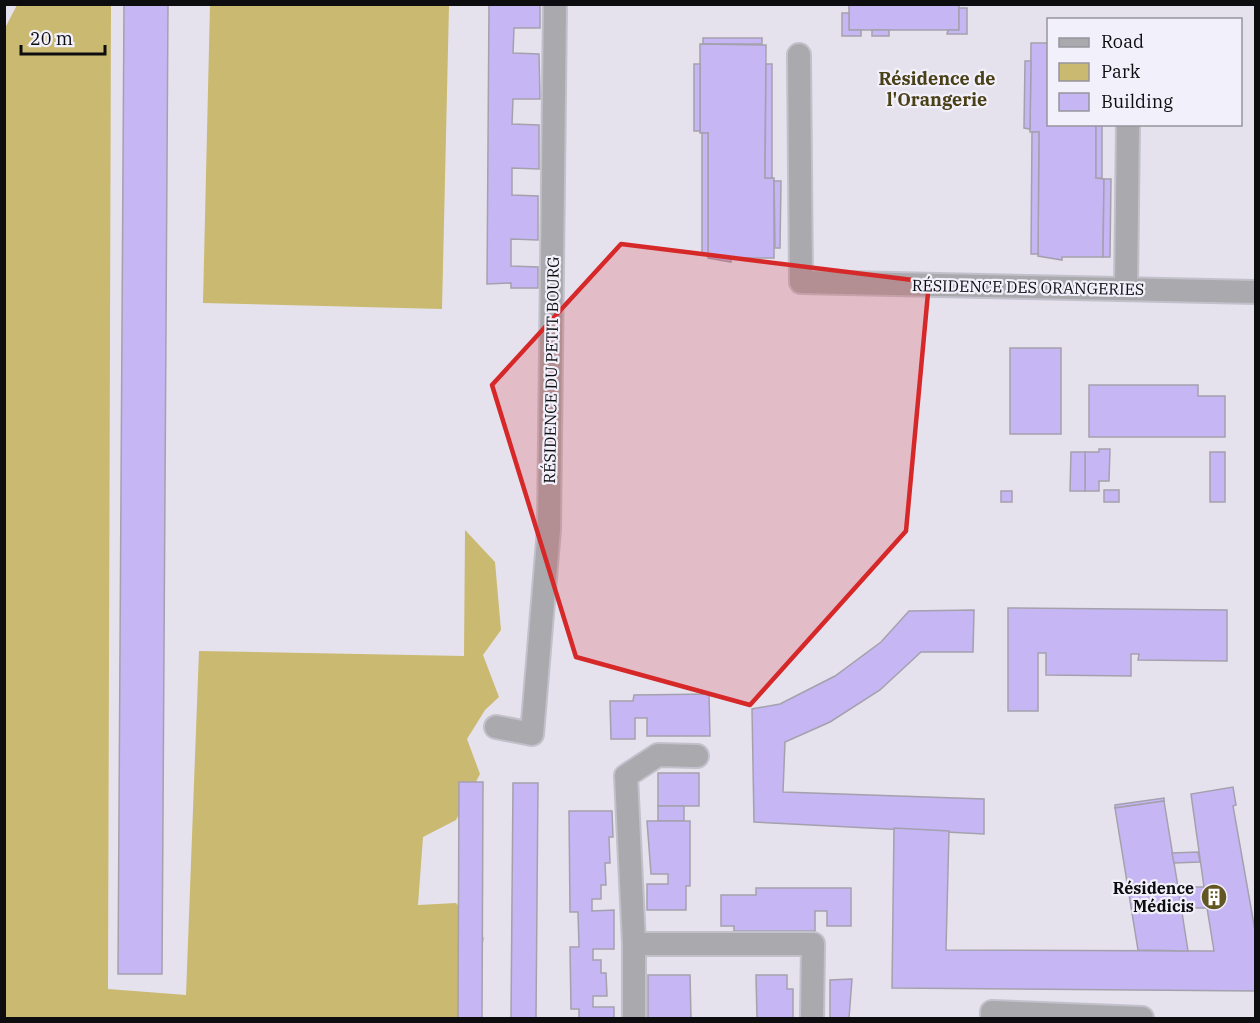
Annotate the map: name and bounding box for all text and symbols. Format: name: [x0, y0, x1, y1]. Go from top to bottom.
scale bar: [21, 18, 105, 56]
legend: [1047, 18, 1242, 126]
text: 20 m: [30, 27, 73, 50]
text: Road: [1101, 30, 1144, 53]
text: Park: [1101, 60, 1141, 83]
district label: Résidence de l'Orangerie: [878, 67, 996, 111]
text: Building: [1101, 90, 1173, 113]
street label: RÉSIDENCE DU PETIT BOURG: [538, 256, 563, 484]
street label: RÉSIDENCE DES ORANGERIES: [912, 274, 1144, 299]
place label: Résidence Médicis: [1113, 878, 1194, 916]
building icon: Résidence Médicis: [1199, 882, 1229, 912]

